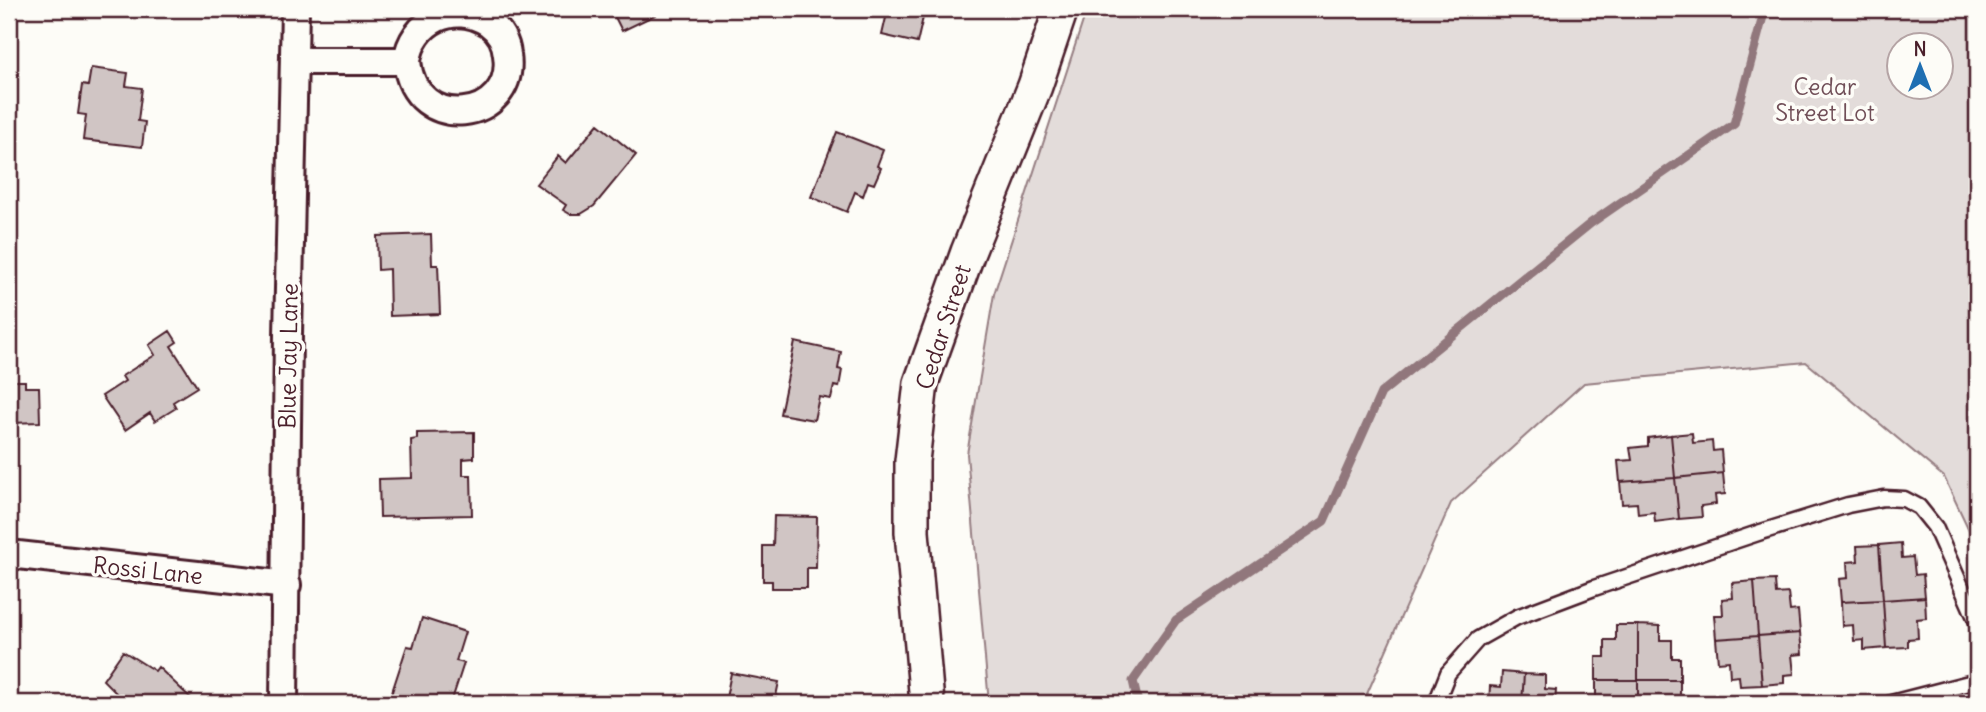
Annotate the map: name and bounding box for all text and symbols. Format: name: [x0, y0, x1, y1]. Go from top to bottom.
north arrow: [1884, 32, 1954, 102]
text: N: [1913, 37, 1927, 61]
park label: Cedar Street Lot: [1775, 72, 1875, 127]
street label: Cedar Street: [909, 261, 977, 393]
street label: Blue Jay Lane: [272, 283, 304, 429]
street label: Rossi Lane: [92, 550, 204, 590]

